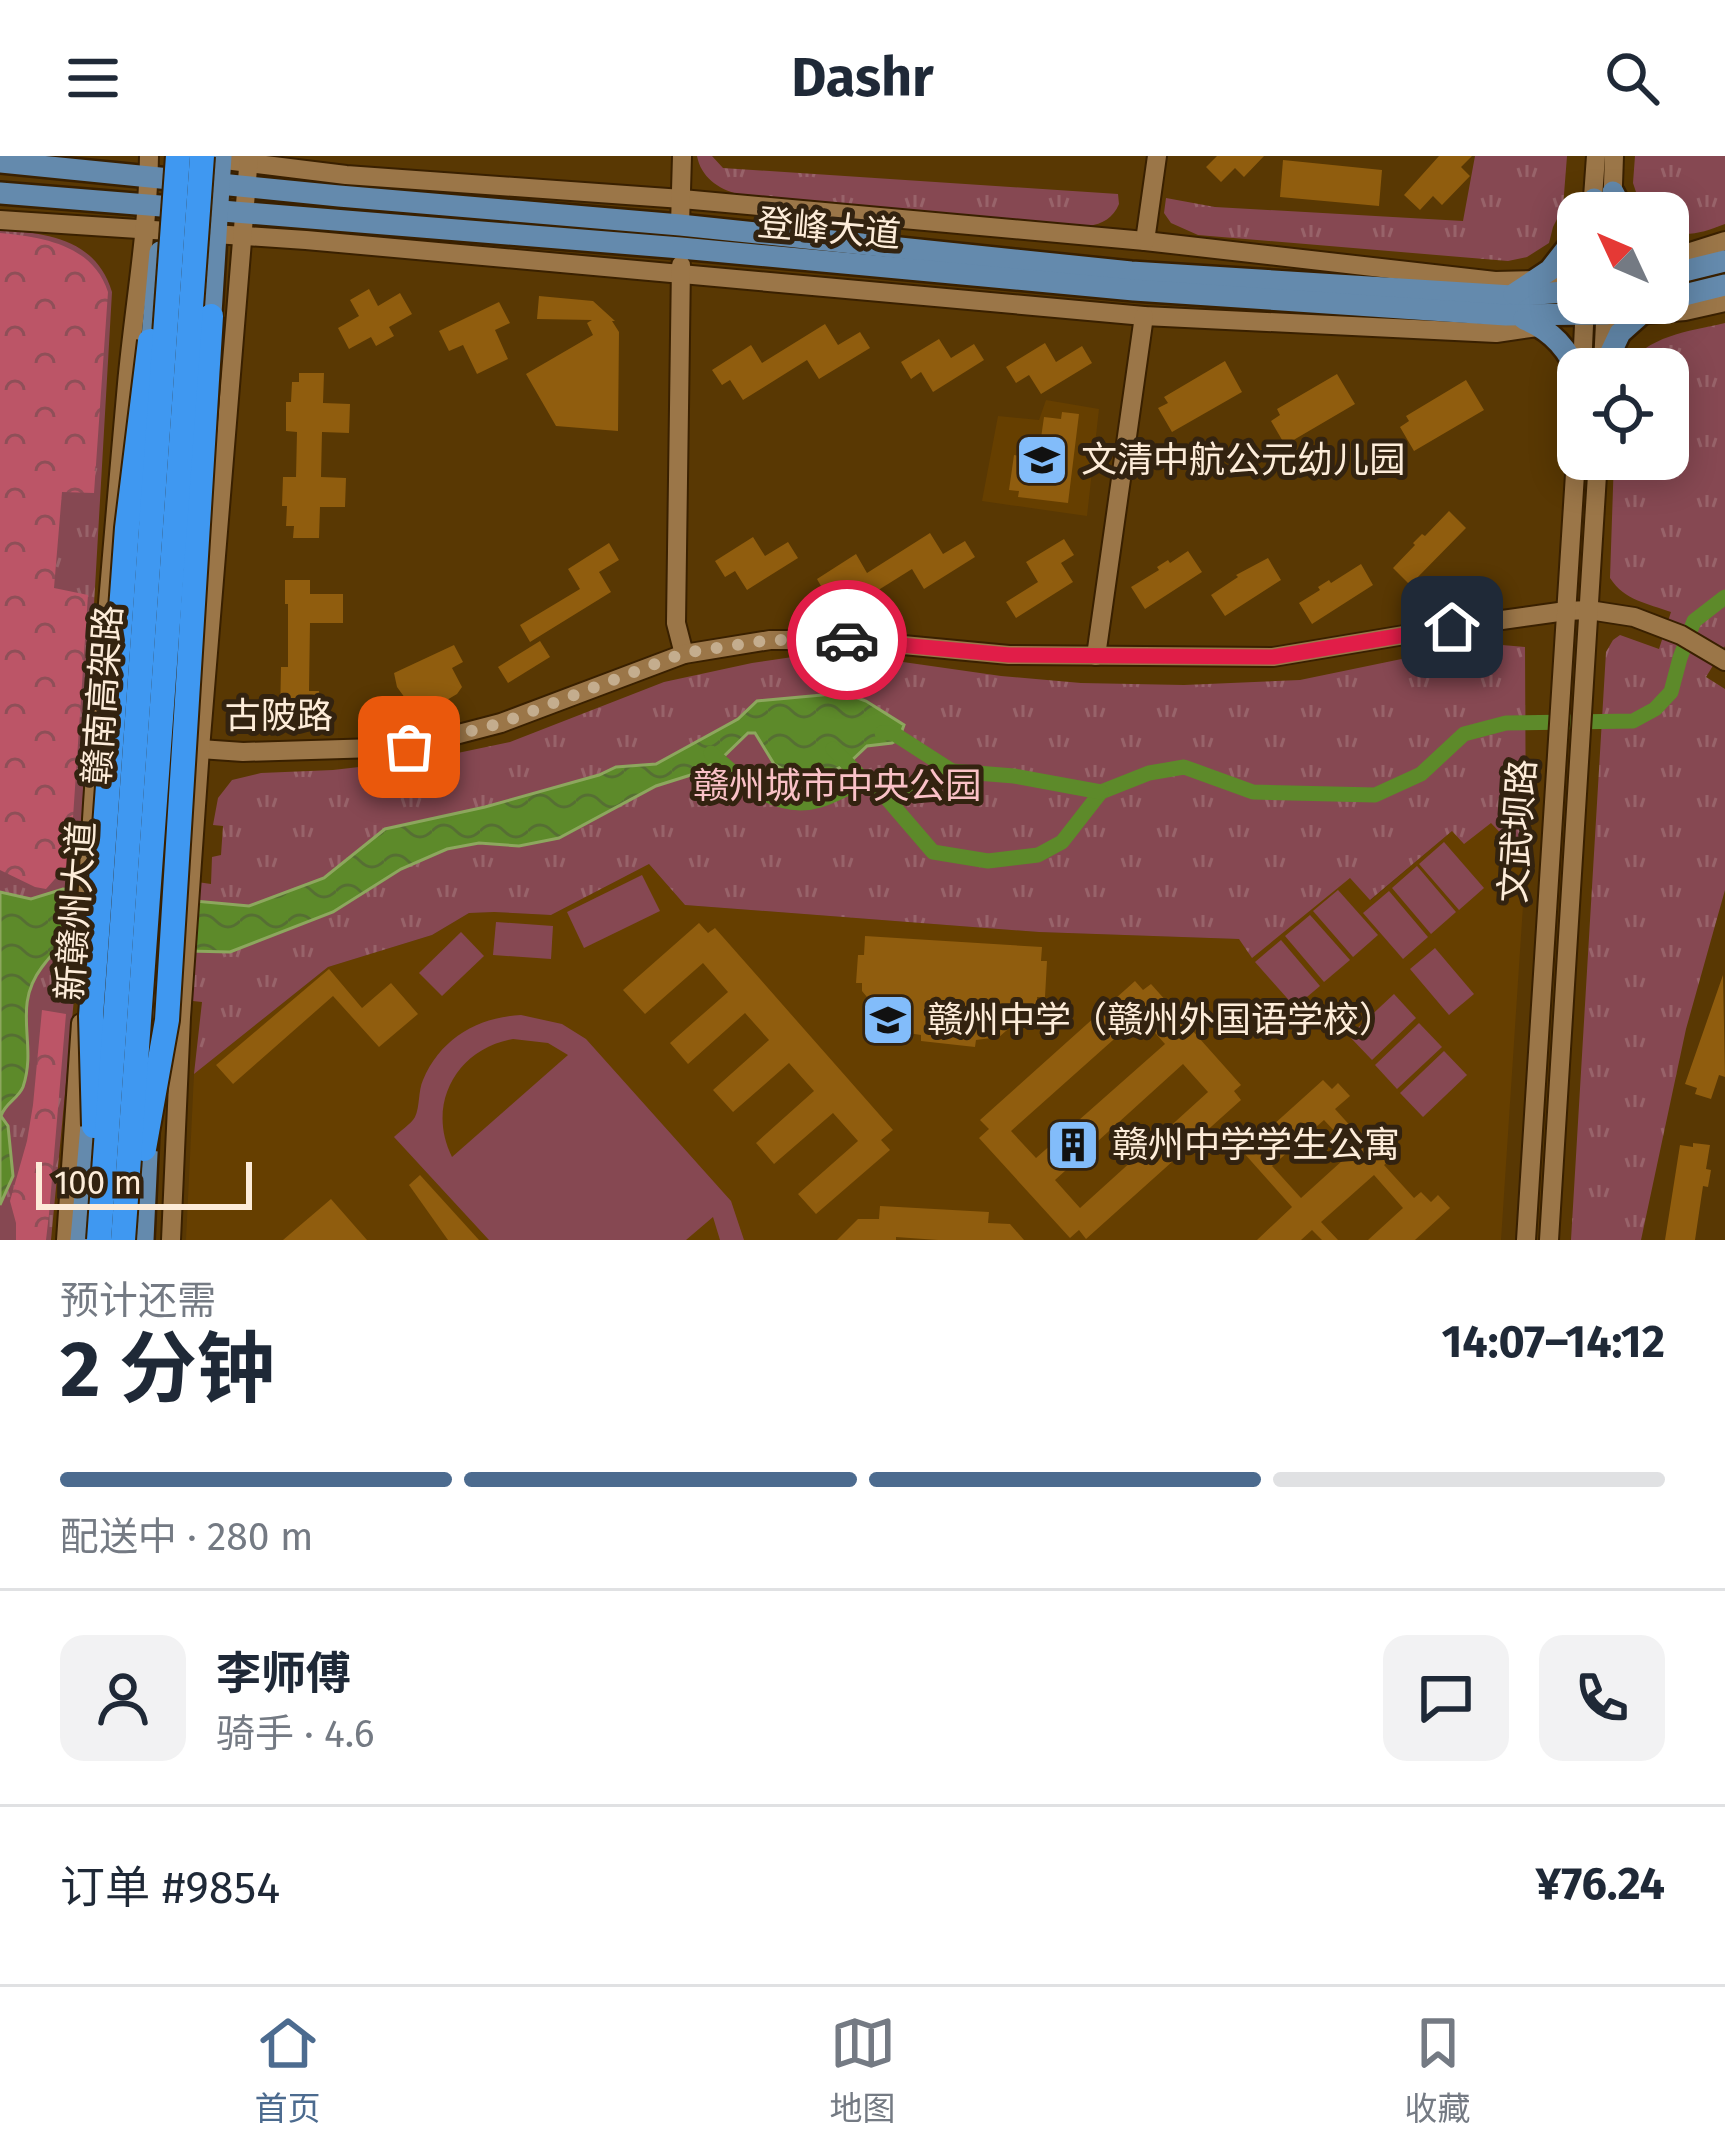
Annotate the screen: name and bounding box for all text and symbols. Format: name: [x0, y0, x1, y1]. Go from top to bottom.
icon: menu: [60, 45, 126, 111]
icon: search: [1599, 45, 1665, 111]
text: Dashr: [791, 46, 934, 110]
north arrow: [1557, 192, 1689, 324]
map controls: [1557, 192, 1689, 480]
street label: 登峰大道: [755, 201, 903, 257]
button: locate: [1557, 348, 1689, 480]
school or university icon: 文清中航公元幼儿园: [1014, 432, 1070, 488]
place label: 文清中航公元幼儿园: [1081, 438, 1405, 482]
pin: [1401, 576, 1503, 678]
courier: [787, 580, 907, 700]
icon: home: [1419, 594, 1485, 660]
street label: 赣南高架路: [75, 604, 131, 786]
icon: car: [814, 607, 880, 673]
street label: 古陂路: [225, 694, 333, 738]
pin: [358, 696, 460, 798]
icon: bag: [376, 714, 442, 780]
street label: 文武坝路: [1491, 758, 1545, 904]
park label: 赣州城市中央公园: [693, 764, 981, 808]
street label: 新赣州大道: [48, 820, 104, 1002]
school or university icon: 赣州中学（赣州外国语学校）: [860, 992, 916, 1048]
place label: 赣州中学（赣州外国语学校）: [927, 998, 1395, 1042]
building icon: 赣州中学学生公寓: [1045, 1117, 1101, 1173]
place label: 赣州中学学生公寓: [1112, 1123, 1400, 1167]
scale bar: [36, 1156, 252, 1209]
text: 100 m: [54, 1163, 142, 1203]
text: 预计还需: [60, 1278, 216, 1324]
text: 14:07–14:12: [1441, 1315, 1665, 1369]
text: 2 分钟: [60, 1323, 275, 1417]
text: 配送中 · 280 m: [60, 1514, 313, 1560]
button: person: [60, 1635, 186, 1761]
button: chat: [1383, 1635, 1509, 1761]
button: phone: [1539, 1635, 1665, 1761]
text: 李师傅: [216, 1647, 351, 1701]
text: 骑手 · 4.6: [216, 1711, 375, 1757]
text: ¥76.24: [1536, 1857, 1665, 1911]
text: 订单 #9854: [60, 1861, 280, 1915]
tab: 首页: [255, 2010, 321, 2130]
tab: 地图: [830, 2010, 896, 2130]
tab: 收藏: [1405, 2010, 1471, 2130]

